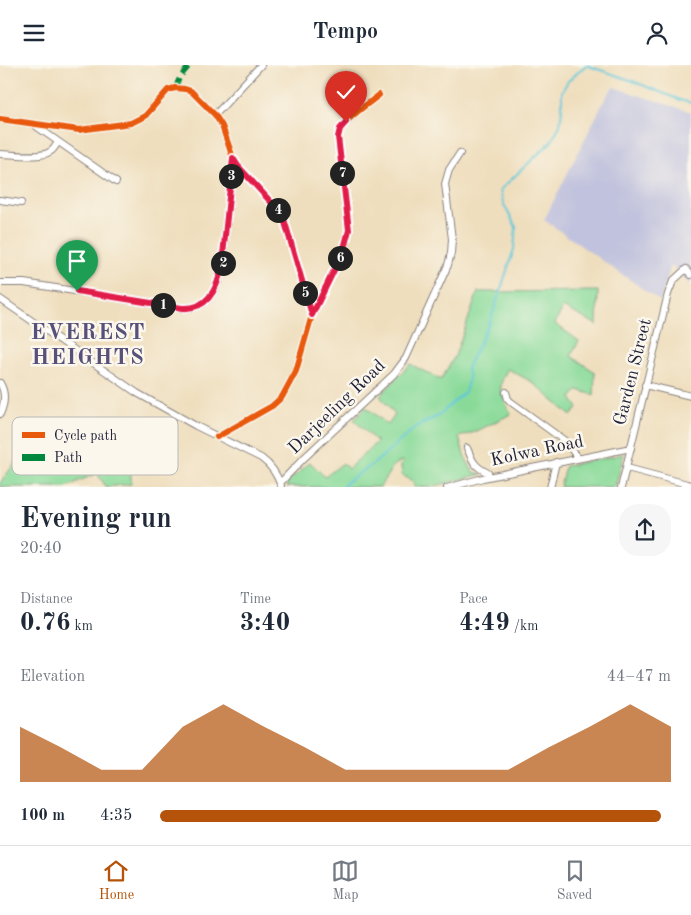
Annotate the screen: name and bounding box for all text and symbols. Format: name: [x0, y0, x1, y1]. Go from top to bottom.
icon: menu: [20, 19, 48, 47]
icon: person: [643, 19, 671, 47]
text: Tempo: [313, 21, 378, 43]
pin: [325, 71, 367, 122]
icon: check: [332, 78, 360, 106]
pin: 7: [330, 161, 354, 185]
pin: 3: [218, 163, 244, 189]
text: 7: [338, 166, 347, 180]
text: 3: [227, 169, 236, 183]
pin: 4: [266, 197, 290, 223]
text: 4: [274, 203, 283, 217]
pin: [56, 240, 98, 291]
pin: 6: [328, 245, 352, 271]
icon: arrive: [63, 247, 91, 275]
pin: 2: [210, 251, 236, 275]
text: 6: [336, 251, 345, 265]
text: 2: [219, 256, 228, 270]
pin: 5: [292, 281, 318, 305]
text: 5: [301, 286, 310, 300]
pin: 1: [150, 293, 176, 317]
text: 1: [159, 298, 168, 312]
street label: Garden Street: [611, 317, 655, 427]
district label: EVEREST HEIGHTS: [31, 322, 145, 369]
street label: Darjeeling Road: [285, 356, 389, 458]
legend: [12, 417, 178, 475]
text: Cycle path: [54, 429, 117, 443]
street label: Kolwa Road: [489, 432, 585, 470]
text: Path: [54, 451, 83, 465]
button: share: [619, 504, 671, 556]
text: Evening run: [20, 506, 172, 534]
text: 20:40: [20, 541, 62, 557]
text: Distance: [20, 592, 73, 606]
text: Time: [240, 592, 271, 606]
text: Pace: [459, 592, 488, 606]
text: 0.76: [20, 611, 71, 636]
text: 3:40: [240, 611, 290, 636]
text: 4:49: [459, 611, 510, 636]
text: km: [71, 619, 93, 633]
text: /km: [510, 619, 538, 633]
text: Elevation: [20, 669, 85, 685]
text: 44–47 m: [607, 669, 671, 685]
text: 100 m: [20, 808, 65, 824]
text: 4:35: [100, 808, 132, 824]
tab: Home: [99, 857, 134, 904]
tab: Map: [331, 857, 359, 904]
tab: Saved: [557, 857, 592, 904]

